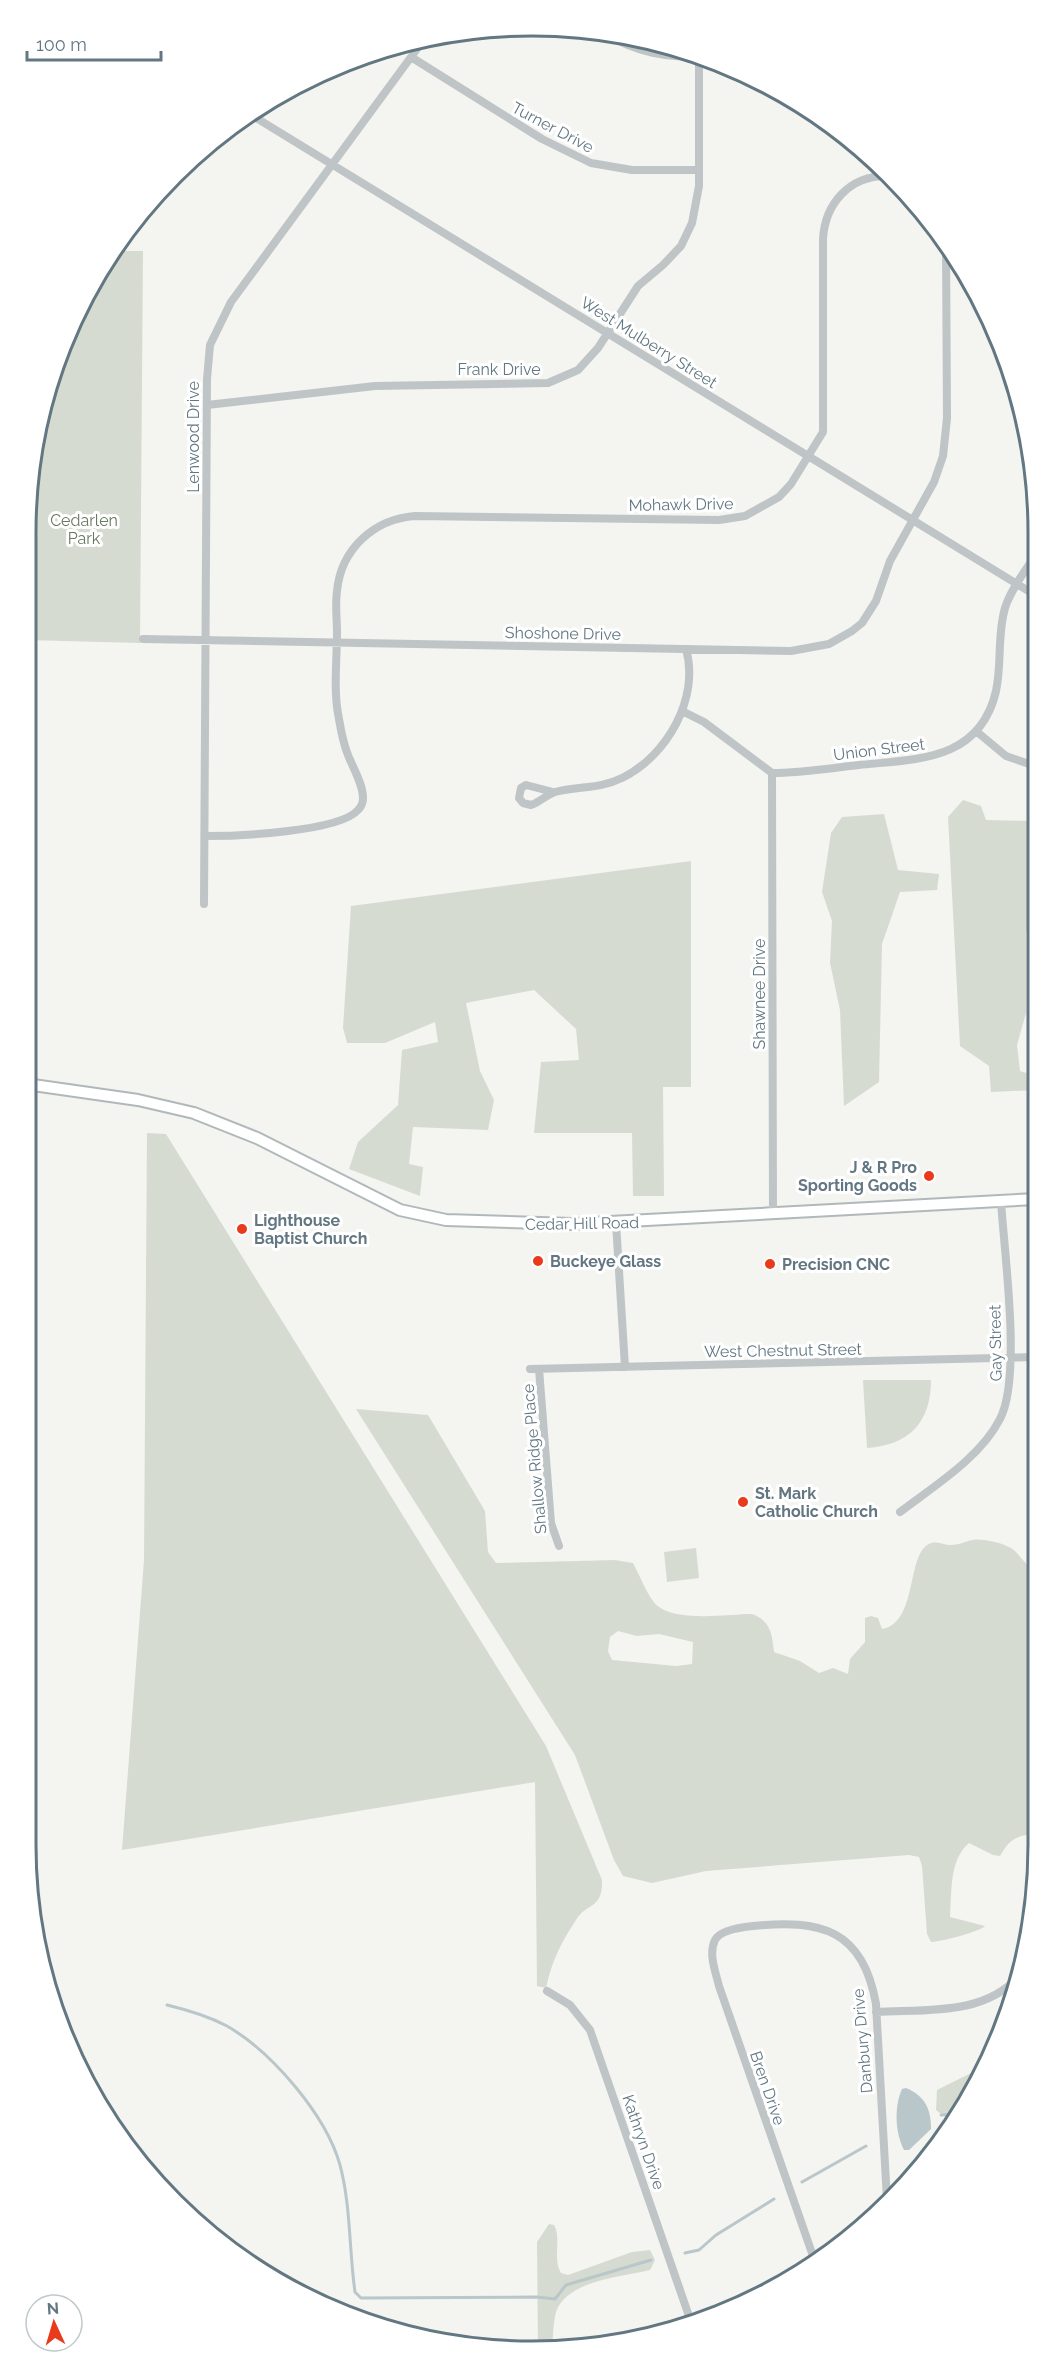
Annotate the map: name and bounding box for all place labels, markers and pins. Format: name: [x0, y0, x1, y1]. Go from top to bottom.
place label: J & R Pro Sporting Goods: [798, 1158, 917, 1195]
marker: J & R Pro Sporting Goods: [922, 1169, 936, 1183]
place label: Lighthouse Baptist Church: [254, 1211, 367, 1248]
marker: Lighthouse Baptist Church: [235, 1222, 249, 1236]
place label: Buckeye Glass: [550, 1252, 661, 1271]
marker: Buckeye Glass: [531, 1254, 545, 1268]
place label: Precision CNC: [782, 1255, 890, 1274]
marker: Precision CNC: [763, 1257, 777, 1271]
place label: St. Mark Catholic Church: [755, 1484, 878, 1521]
marker: St. Mark Catholic Church: [736, 1495, 750, 1509]

